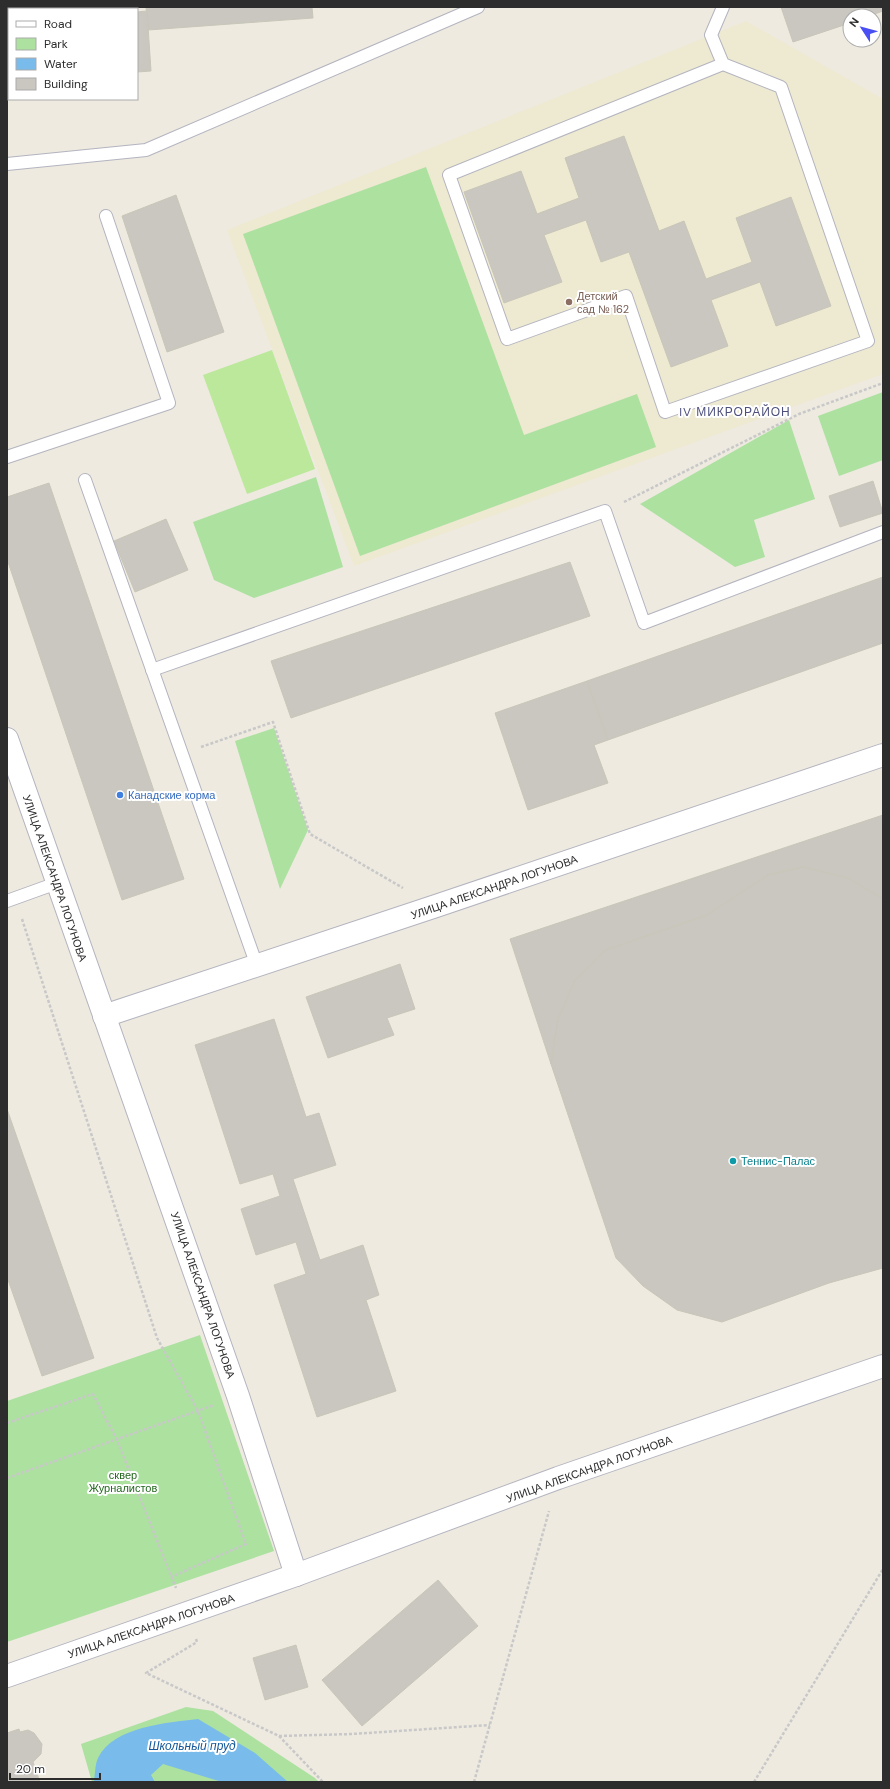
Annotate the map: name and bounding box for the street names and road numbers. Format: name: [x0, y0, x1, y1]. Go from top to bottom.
street label: УЛИЦА АЛЕКСАНДРА ЛОГУНОВА: [20, 793, 90, 964]
street label: УЛИЦА АЛЕКСАНДРА ЛОГУНОВА: [409, 852, 580, 922]
street label: УЛИЦА АЛЕКСАНДРА ЛОГУНОВА: [168, 1210, 238, 1381]
street label: УЛИЦА АЛЕКСАНДРА ЛОГУНОВА: [504, 1432, 674, 1506]
street label: УЛИЦА АЛЕКСАНДРА ЛОГУНОВА: [66, 1591, 237, 1661]

